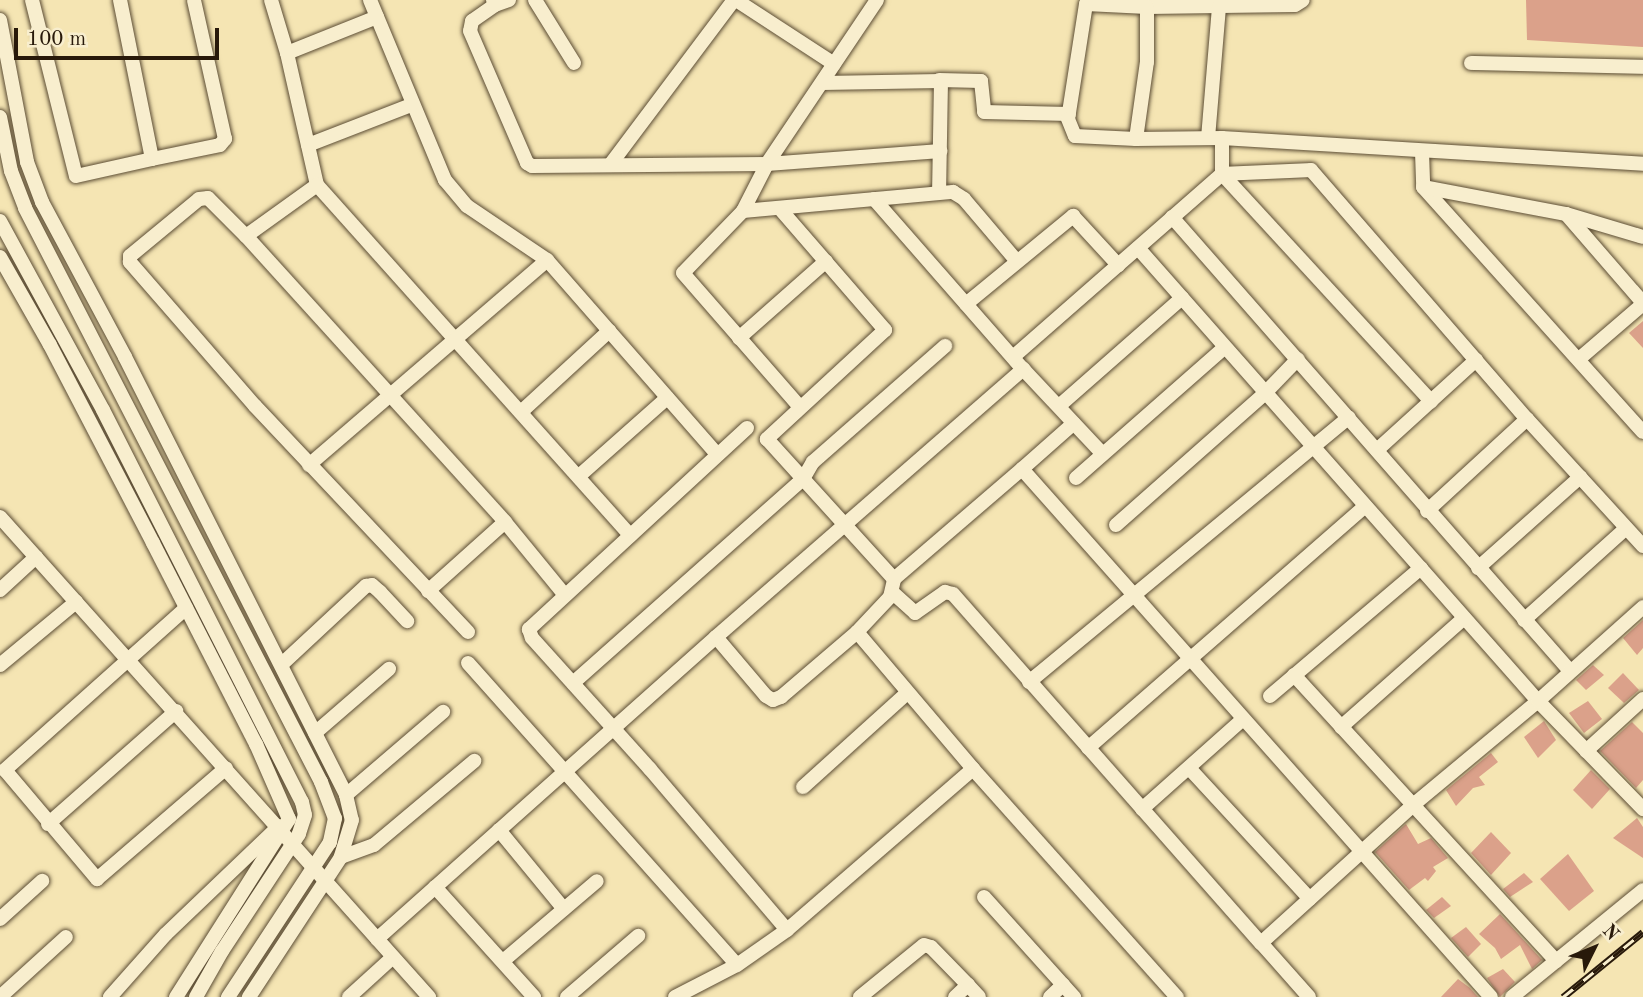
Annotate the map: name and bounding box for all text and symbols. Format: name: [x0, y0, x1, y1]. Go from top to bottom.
scale bar: [18, 14, 222, 58]
text: 100 m: [27, 29, 86, 50]
north arrow: [1559, 913, 1629, 983]
text: N: [1598, 922, 1622, 945]

